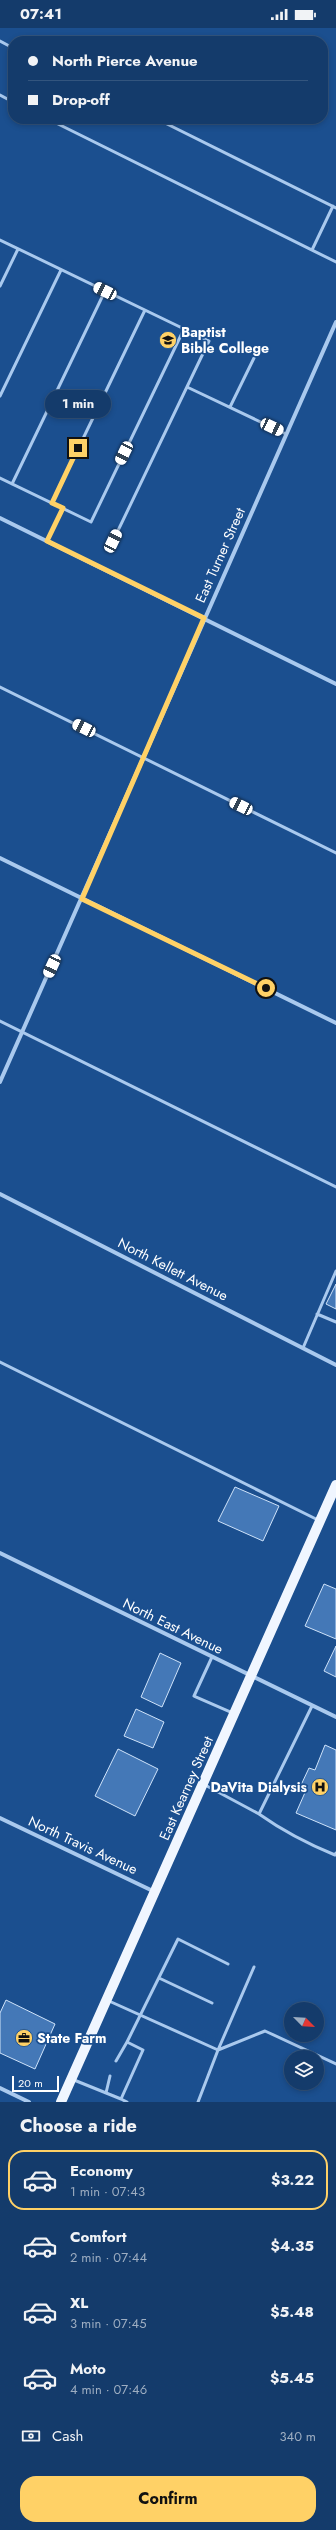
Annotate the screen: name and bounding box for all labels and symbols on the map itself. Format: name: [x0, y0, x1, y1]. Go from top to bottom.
car: [92, 280, 118, 302]
place label: Baptist Bible College: [181, 322, 269, 358]
school or university icon: Baptist Bible College: [158, 330, 178, 350]
callout: 1 min: [45, 390, 111, 418]
car: [259, 416, 285, 438]
route end: [69, 439, 87, 457]
car: [113, 440, 135, 466]
street label: East Turner Street: [190, 504, 250, 606]
car: [102, 528, 124, 554]
car: [71, 717, 97, 739]
car: [228, 795, 254, 817]
car: [41, 953, 63, 979]
route start: [257, 979, 275, 997]
street label: North Kellett Avenue: [115, 1233, 231, 1305]
street label: North East Avenue: [119, 1593, 227, 1659]
street label: East Kearney Street: [154, 1732, 218, 1843]
place label: DaVita Dialysis: [211, 1777, 308, 1797]
hospital icon: DaVita Dialysis: [310, 1777, 330, 1797]
street label: North Travis Avenue: [25, 1811, 141, 1879]
north arrow: [284, 2002, 324, 2042]
office icon: State Farm: [14, 2028, 34, 2048]
place label: State Farm: [37, 2028, 107, 2048]
scale bar: [12, 2074, 59, 2093]

